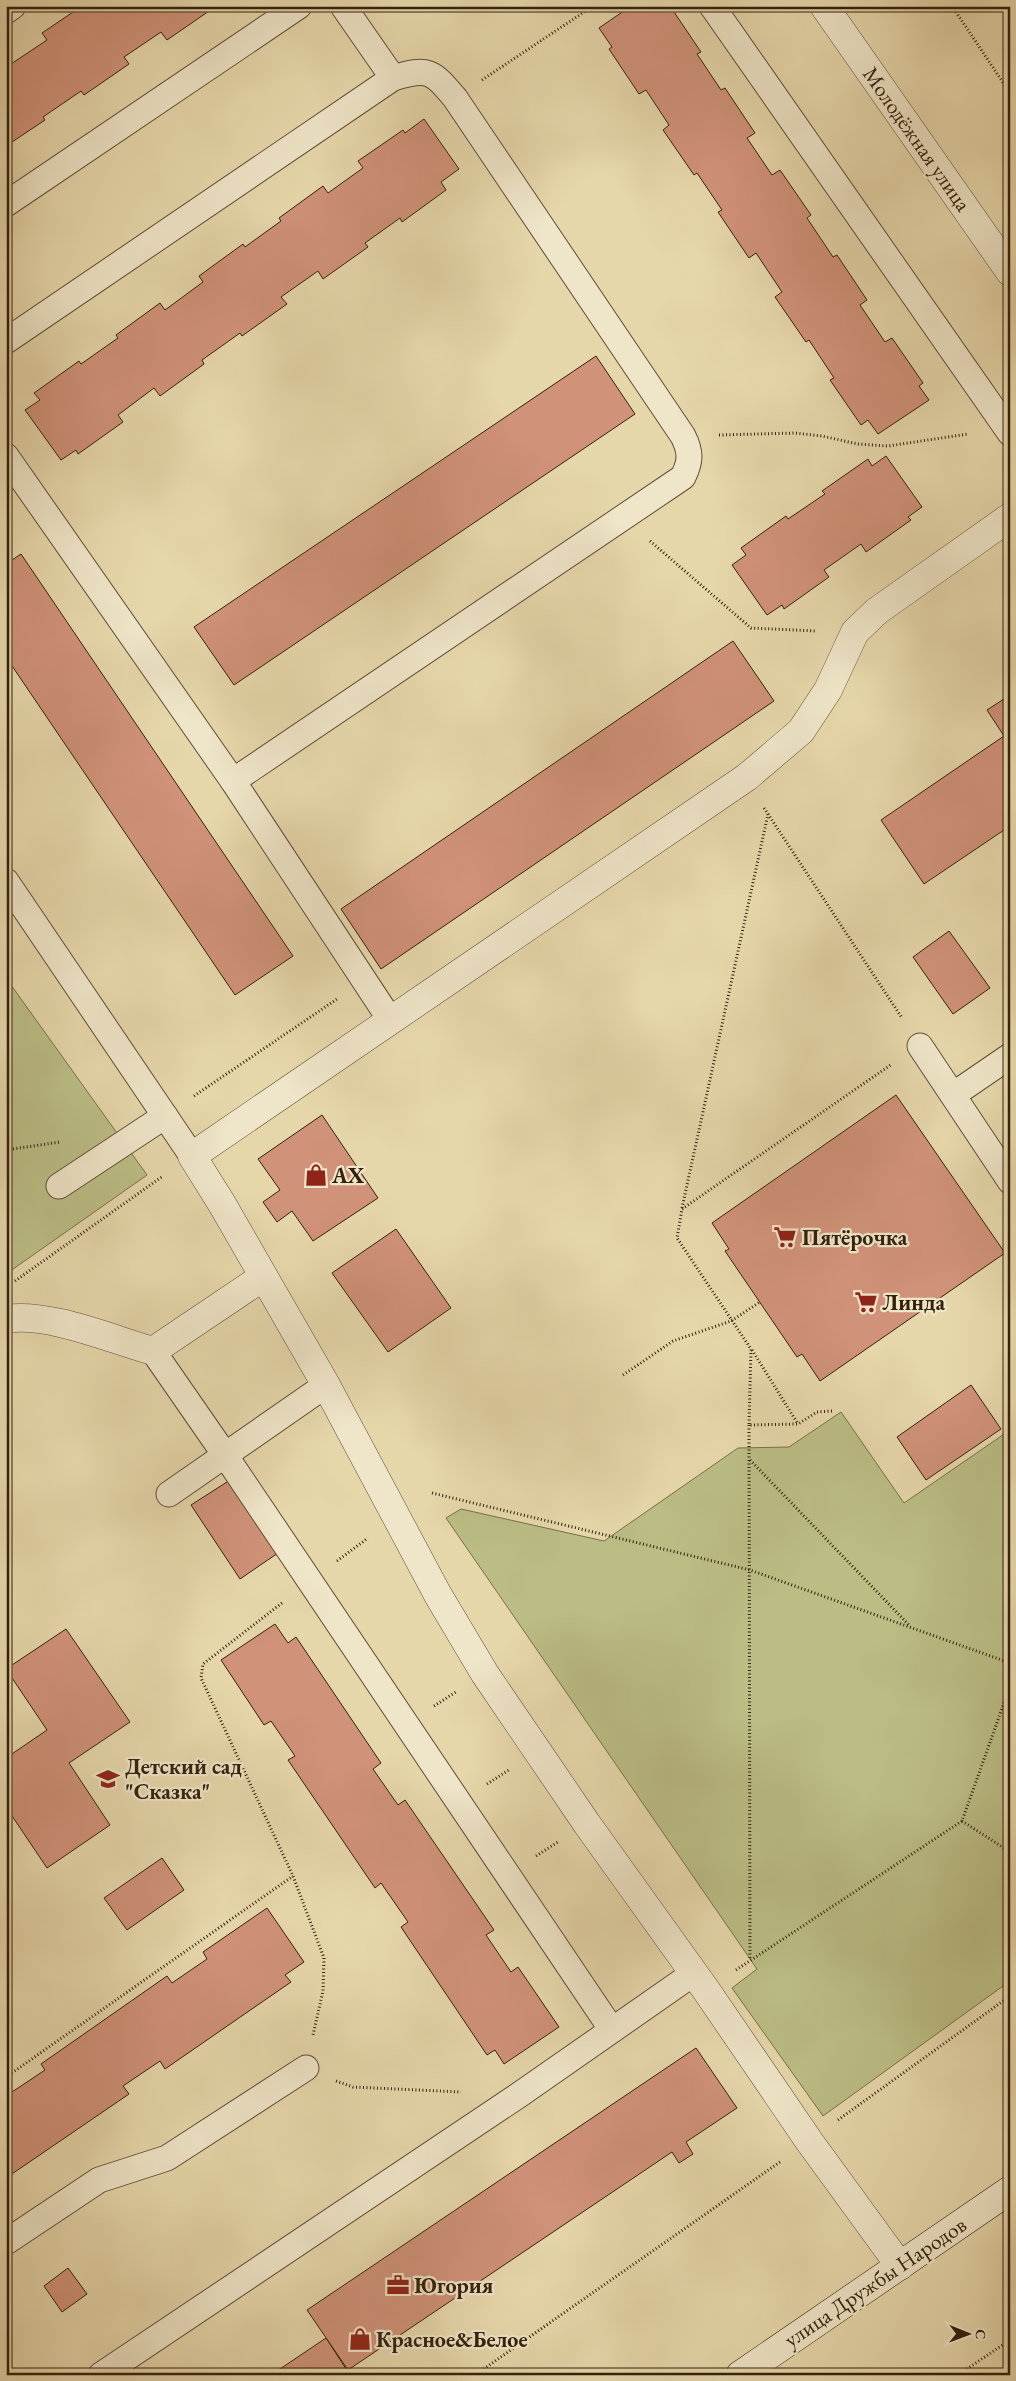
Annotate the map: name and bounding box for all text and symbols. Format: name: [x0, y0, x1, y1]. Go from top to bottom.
street label: Молодёжная улица: [856, 61, 978, 217]
place label: АХ: [331, 1161, 365, 1190]
shop icon: АХ: [303, 1162, 329, 1188]
place label: Пятёрочка: [802, 1223, 908, 1252]
supermarket icon: Пятёрочка: [772, 1224, 798, 1250]
place label: Линда: [882, 1288, 946, 1317]
supermarket icon: Линда: [853, 1289, 879, 1315]
place label: Детский сад "Сказка": [125, 1752, 242, 1806]
school or university icon: Детский сад "Сказка": [95, 1766, 121, 1792]
street label: улица Дружбы Народов: [778, 2210, 972, 2354]
place label: Югория: [414, 2271, 494, 2300]
office icon: Югория: [385, 2272, 411, 2298]
north arrow: [944, 2308, 994, 2358]
place label: Красное&Белое: [376, 2325, 528, 2354]
shop icon: Красное&Белое: [347, 2326, 373, 2352]
text: С: [972, 2329, 990, 2339]

